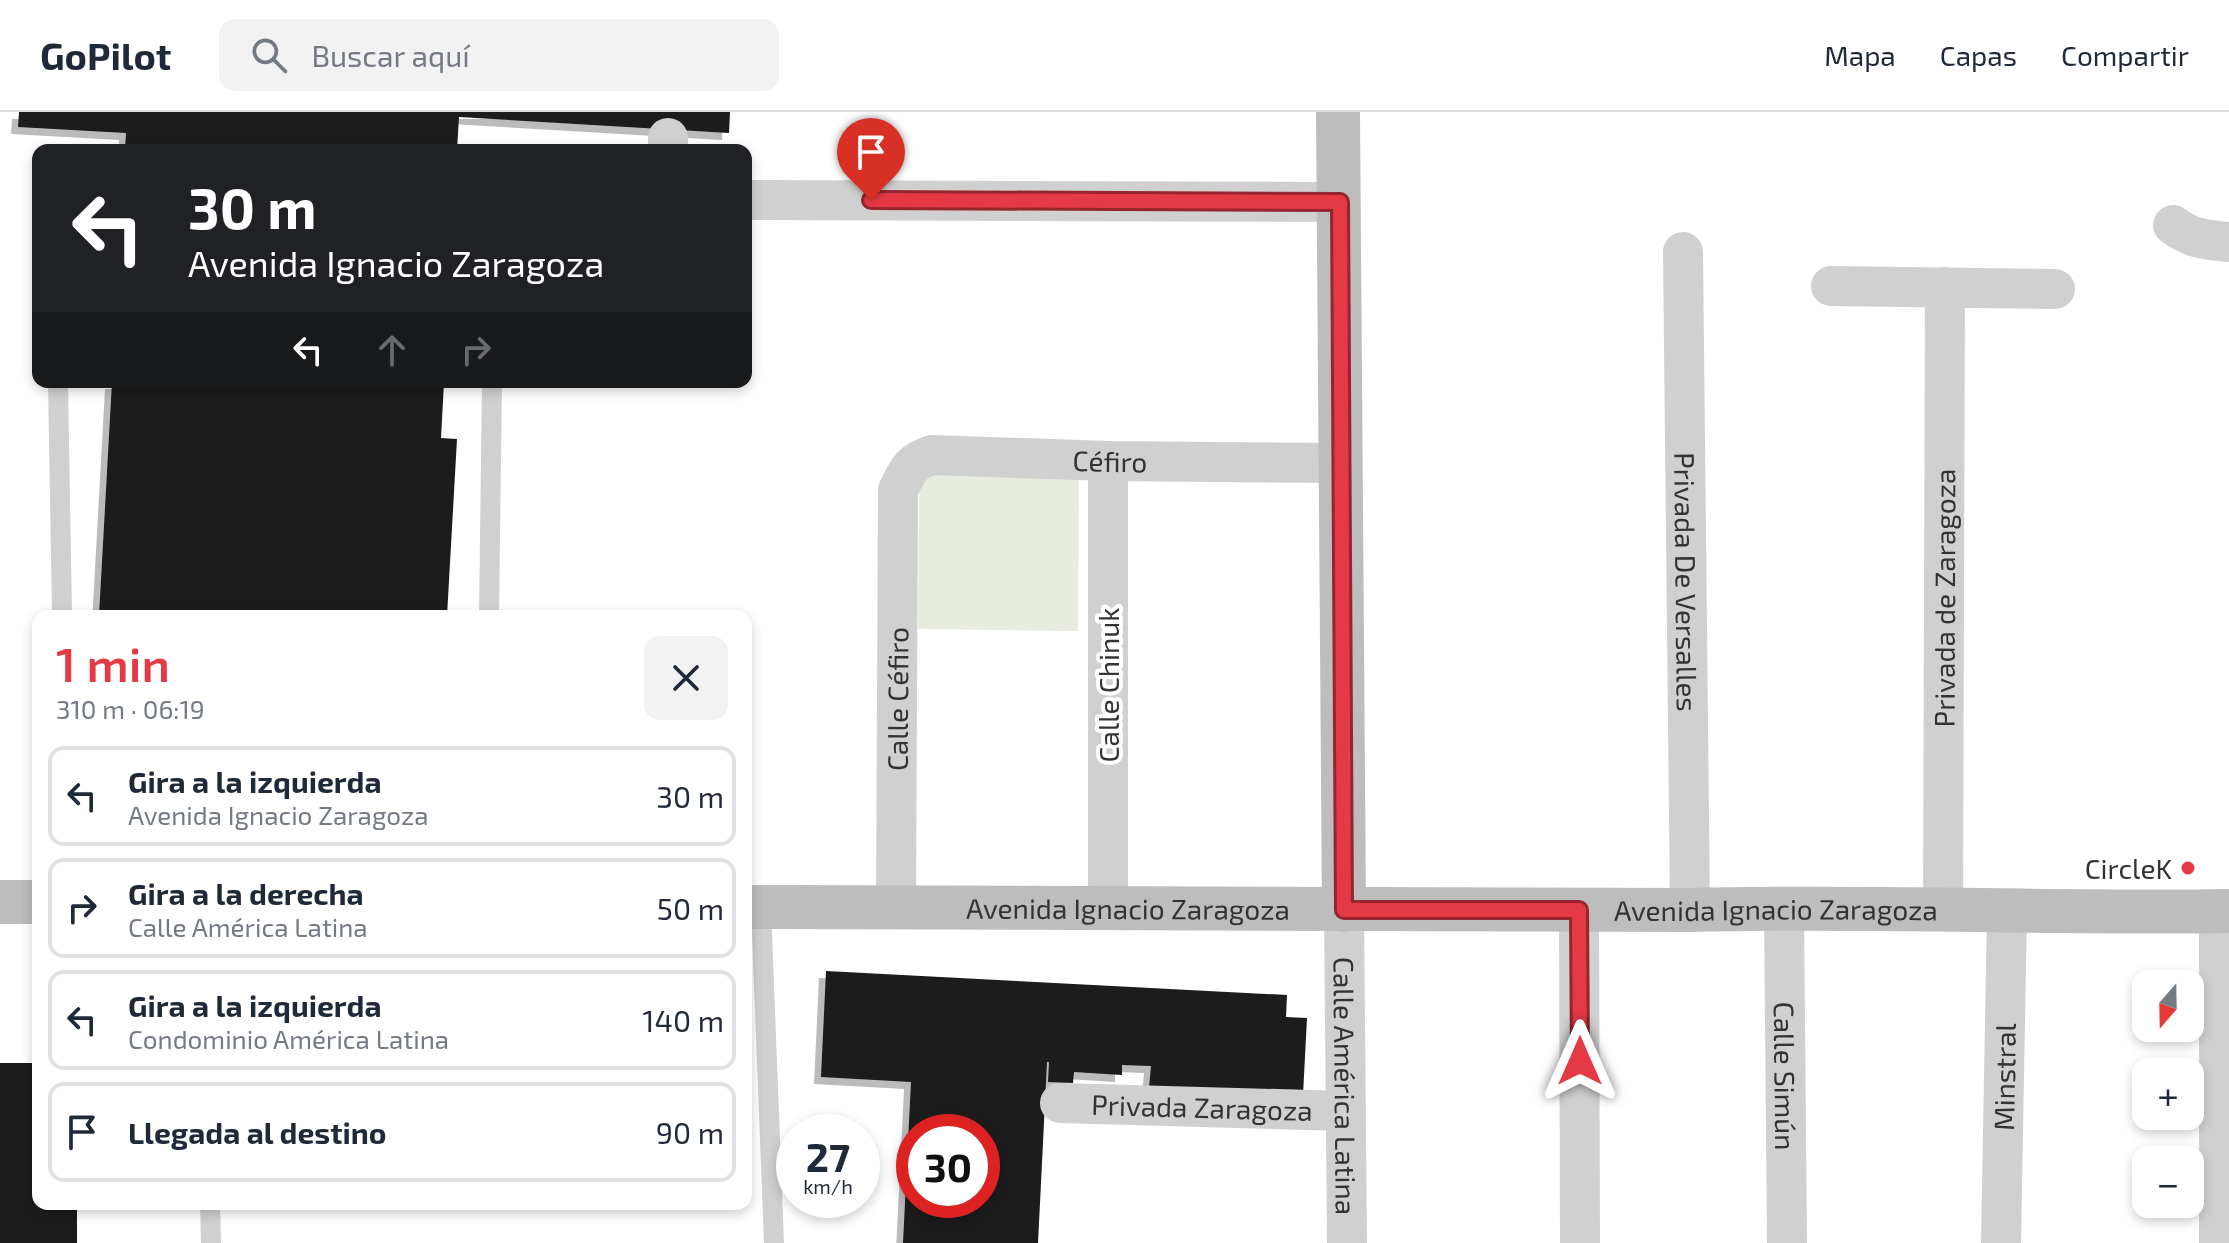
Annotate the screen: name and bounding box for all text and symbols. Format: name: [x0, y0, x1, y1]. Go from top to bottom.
search box: [219, 19, 779, 91]
text: GoPilot: [40, 32, 171, 78]
icon: search: [247, 33, 291, 77]
text: Buscar aquí: [311, 37, 470, 73]
text: Mapa: [1824, 38, 1896, 72]
text: Capas: [1940, 38, 2017, 72]
text: Compartir: [2061, 38, 2189, 72]
pin: [837, 118, 905, 200]
icon: arrive: [849, 130, 893, 174]
text: 30 m: [188, 173, 317, 240]
icon: left: [56, 176, 160, 280]
text: Avenida Ignacio Zaragoza: [188, 241, 604, 284]
icon: left: [286, 328, 330, 372]
icon: ahead: [370, 328, 414, 372]
icon: right: [454, 328, 498, 372]
street label: Céfiro: [1072, 443, 1147, 478]
street label: Privada De Versalles: [1668, 452, 1705, 712]
street label: Privada de Zaragoza: [1927, 469, 1961, 727]
street label: Calle Chinuk: [1091, 608, 1125, 762]
street label: Calle Céfiro: [880, 627, 914, 771]
text: 1 min: [56, 634, 170, 692]
button: close: [644, 636, 728, 720]
text: 310 m · 06:19: [56, 693, 205, 724]
text: Gira a la izquierda: [128, 763, 382, 799]
icon: left: [60, 774, 104, 818]
text: 30 m: [656, 778, 724, 814]
text: Avenida Ignacio Zaragoza: [128, 799, 429, 830]
place label: CircleK: [2085, 851, 2172, 885]
marker: CircleK: [2179, 859, 2197, 877]
text: Gira a la derecha: [128, 875, 364, 911]
icon: right: [60, 886, 104, 930]
text: 50 m: [657, 890, 724, 926]
street label: Avenida Ignacio Zaragoza: [966, 891, 1290, 926]
street label: Avenida Ignacio Zaragoza: [1614, 891, 1938, 927]
text: Calle América Latina: [128, 911, 368, 942]
street label: Calle América Latina: [1327, 957, 1364, 1215]
north arrow: [2132, 970, 2204, 1042]
map controls: [2132, 970, 2204, 1218]
text: Gira a la izquierda: [128, 987, 382, 1023]
icon: left: [60, 998, 104, 1042]
street label: Calle Simún: [1768, 1001, 1803, 1151]
text: 140 m: [643, 1002, 724, 1038]
position arrow: [1538, 1019, 1622, 1103]
street label: Minstral: [1986, 1022, 2022, 1131]
text: Condominio América Latina: [128, 1023, 449, 1054]
button: +: [2132, 1058, 2204, 1130]
street label: Privada Zaragoza: [1091, 1087, 1313, 1127]
icon: arrive: [60, 1110, 104, 1154]
text: Llegada al destino: [128, 1114, 387, 1150]
text: 90 m: [656, 1114, 724, 1150]
speed limit sign: 30: [896, 1114, 1000, 1218]
text: 27: [806, 1132, 850, 1180]
button: −: [2132, 1146, 2204, 1218]
text: km/h: [803, 1174, 853, 1198]

